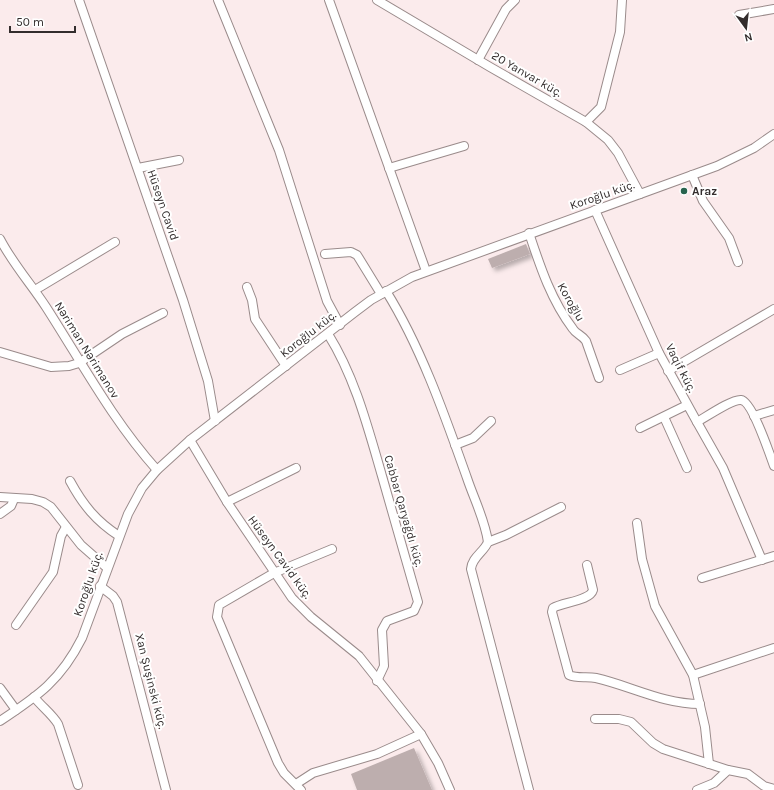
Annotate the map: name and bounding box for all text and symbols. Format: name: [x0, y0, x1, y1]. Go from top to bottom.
scale bar: [10, 8, 75, 34]
north arrow: [726, 8, 766, 48]
text: 50 m: [16, 15, 44, 29]
text: N: [743, 30, 754, 44]
street label: 20 Yanvar küç.: [489, 48, 565, 100]
street label: Hüseyn Cavid: [144, 168, 182, 242]
street label: Koroğlu küç.: [568, 177, 636, 213]
place label: Araz: [692, 184, 717, 198]
marker: Araz: [679, 186, 689, 196]
street label: Koroğlu: [554, 280, 588, 324]
street label: Nəriman Nərimanov: [52, 299, 122, 401]
street label: Koroğlu küç.: [277, 308, 339, 360]
street label: Vaqif küç.: [663, 341, 699, 395]
street label: Cabbar Qaryağdı küç.: [381, 454, 427, 568]
street label: Hüseyn Cavid küç.: [245, 513, 315, 601]
street label: Koroğlu küç.: [70, 550, 106, 618]
street label: Xan Şuşinski küç.: [132, 632, 170, 730]

